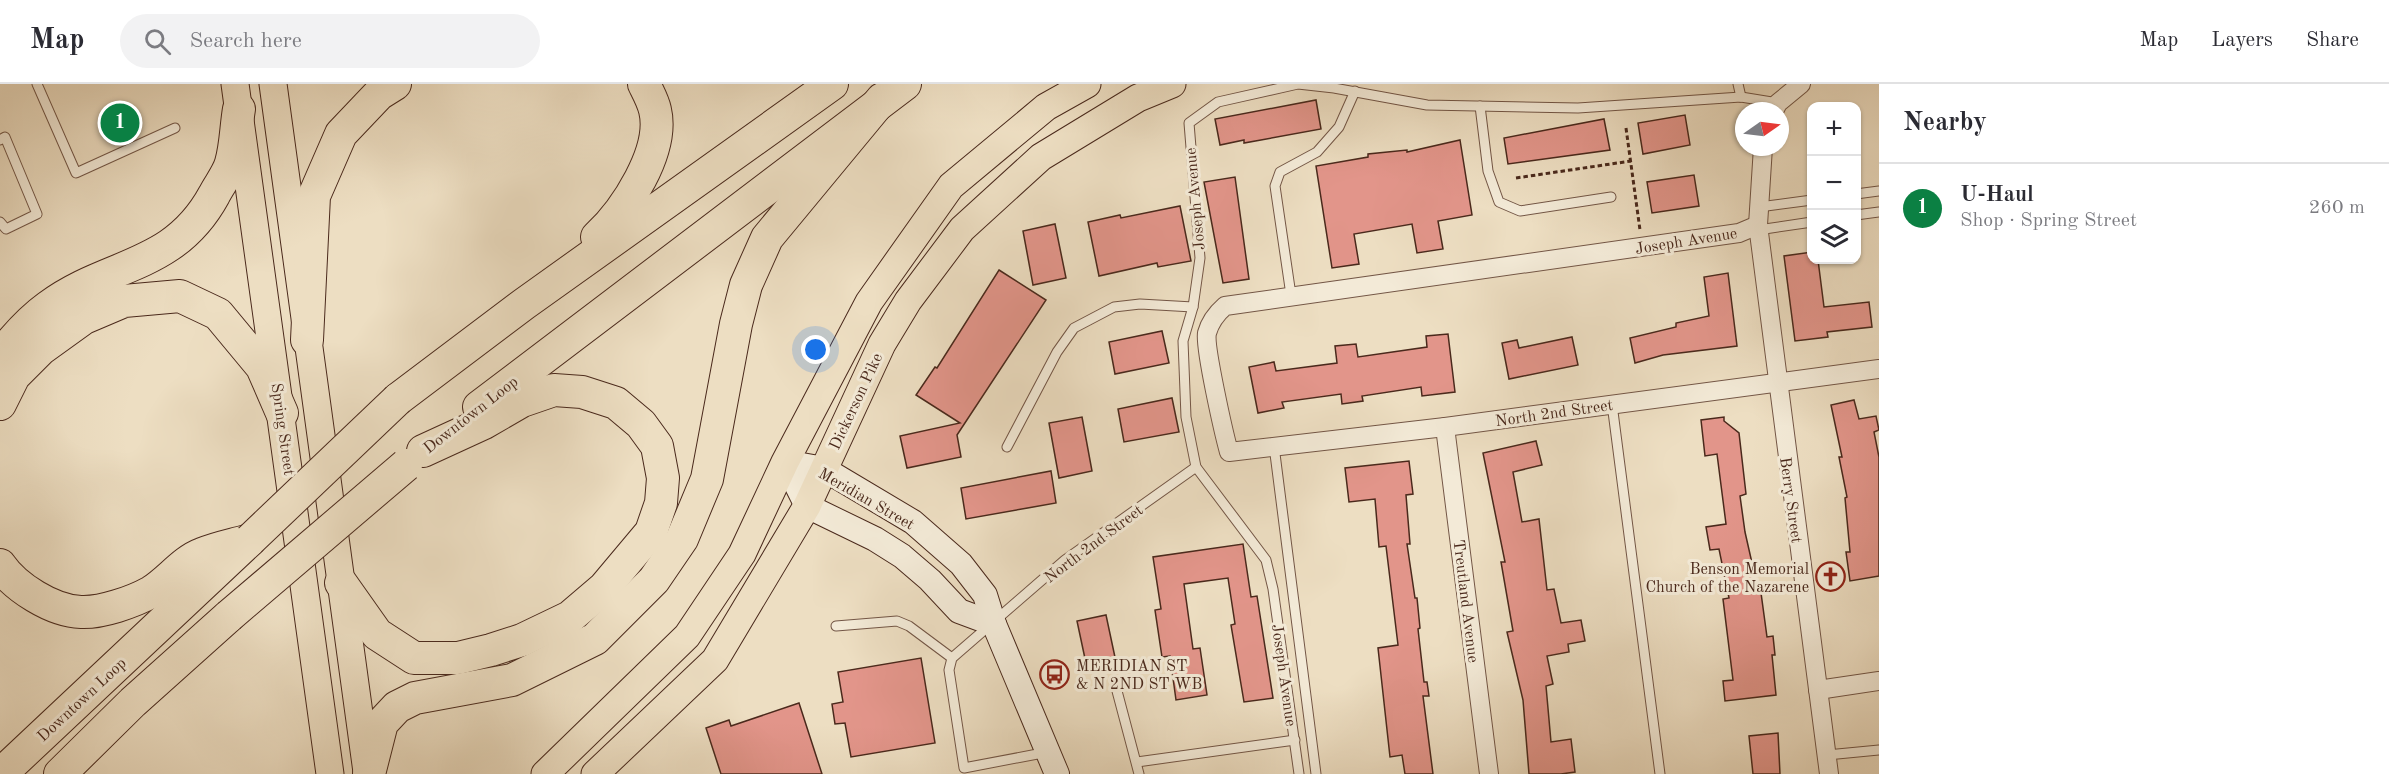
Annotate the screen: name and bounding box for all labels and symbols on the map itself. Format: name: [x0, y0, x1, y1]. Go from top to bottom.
pin: 1: [100, 100, 140, 146]
north arrow: [1735, 102, 1789, 156]
street label: Joseph Avenue: [1184, 147, 1208, 251]
street label: Joseph Avenue: [1634, 226, 1739, 258]
your location: [801, 335, 830, 364]
street label: Dickerson Pike: [827, 351, 886, 453]
street label: Downtown Loop: [421, 374, 521, 457]
street label: Spring Street: [268, 382, 296, 477]
street label: North 2nd Street: [1494, 398, 1615, 430]
street label: Berry Street: [1776, 456, 1804, 545]
street label: Meridian Street: [815, 466, 917, 534]
street label: North 2nd Street: [1042, 502, 1147, 587]
street label: Treutland Avenue: [1450, 539, 1481, 664]
church icon: Benson Memorial Church of the Nazarene: [1814, 561, 1846, 593]
place label: Benson Memorial Church of the Nazarene: [1645, 562, 1809, 596]
street label: Joseph Avenue: [1268, 623, 1298, 727]
street label: Downtown Loop: [35, 655, 130, 746]
bus stop icon: MERIDIAN ST & N 2ND ST WB: [1039, 658, 1071, 690]
place label: MERIDIAN ST & N 2ND ST WB: [1076, 659, 1202, 693]

